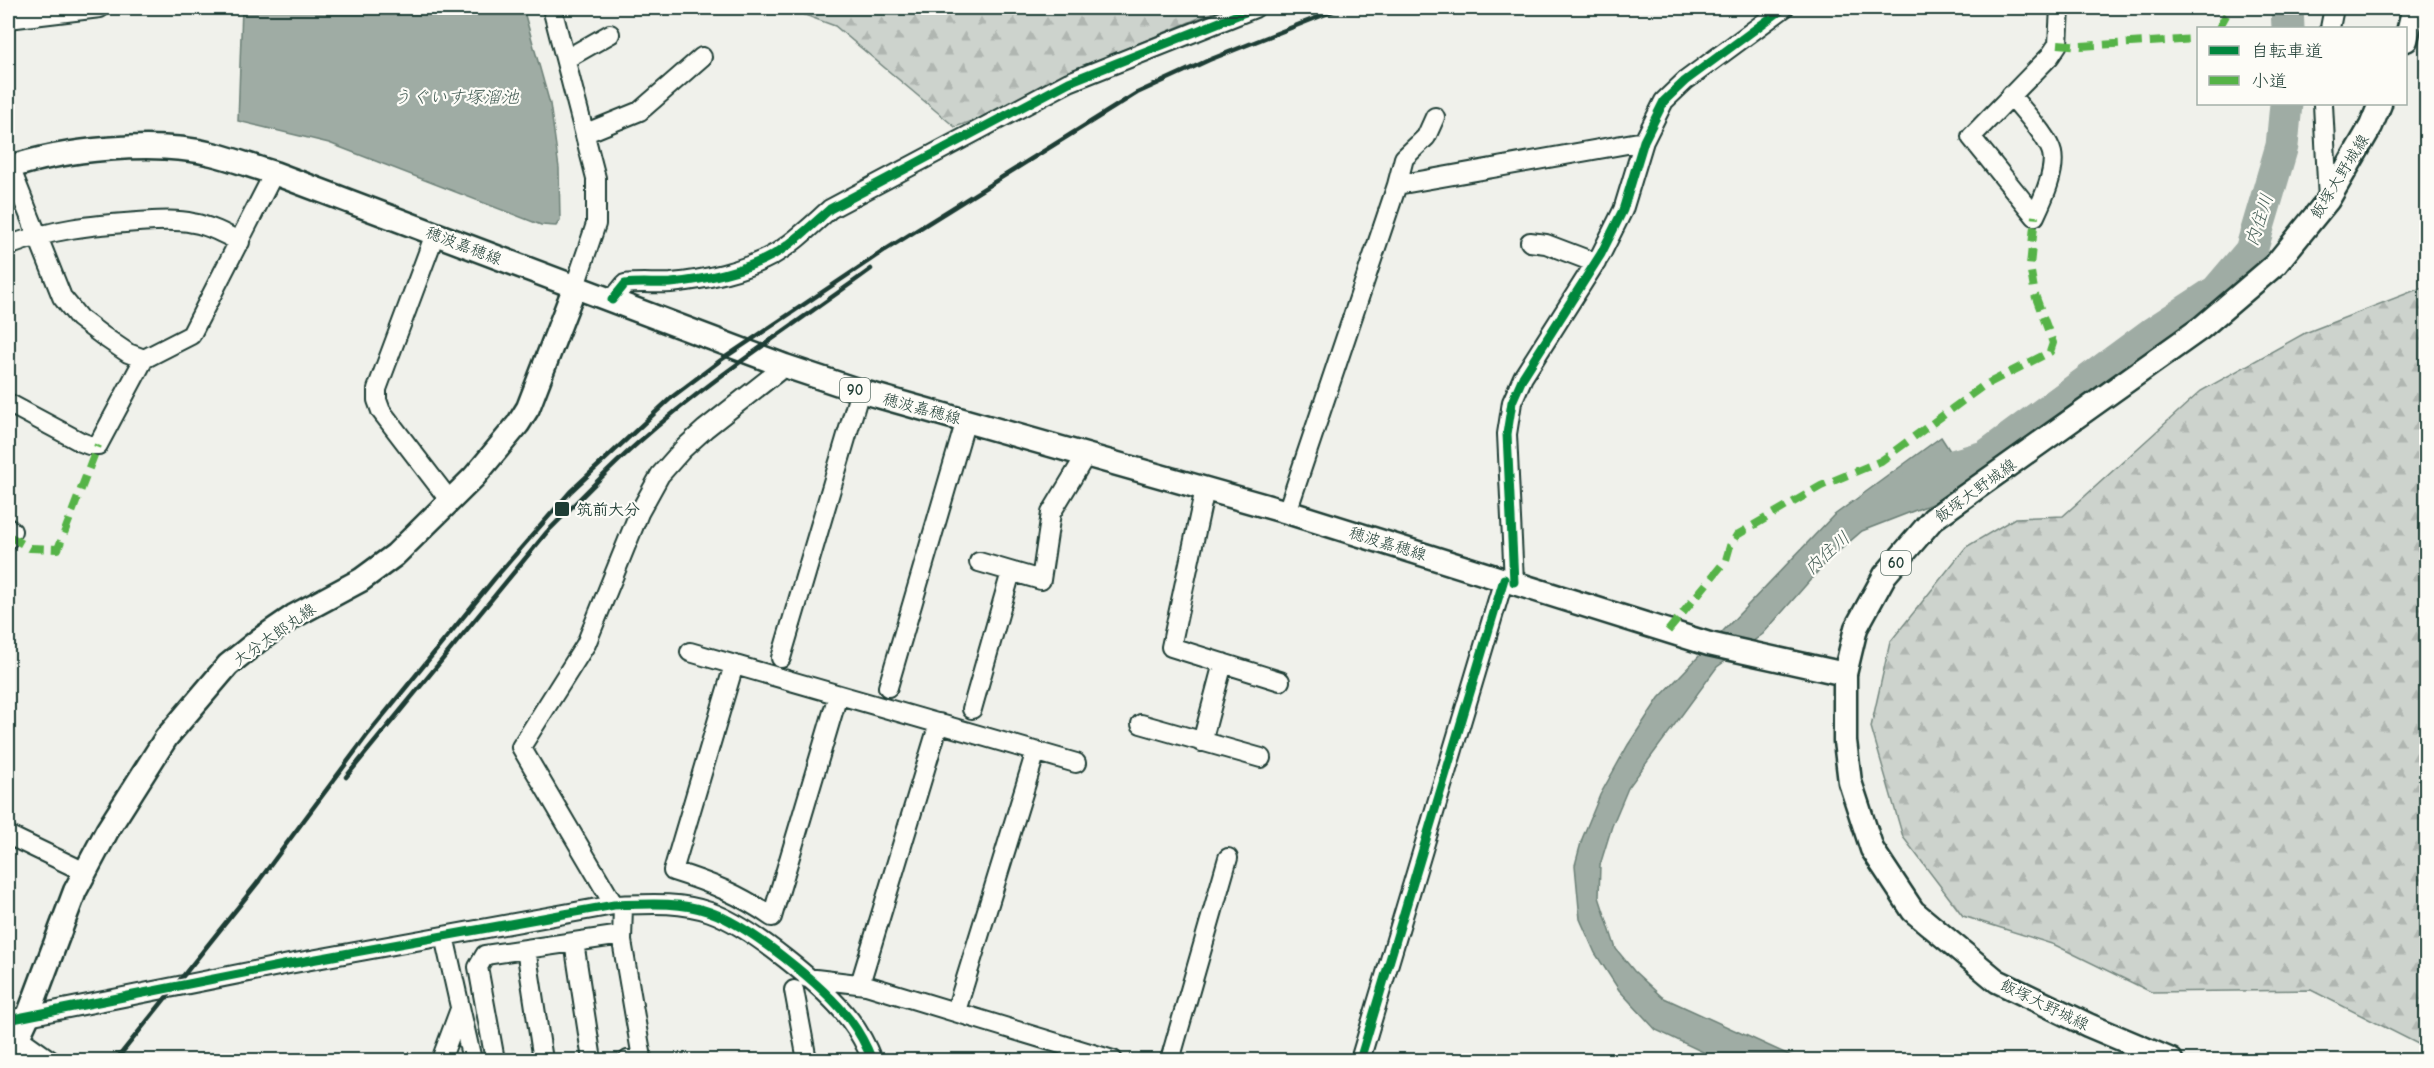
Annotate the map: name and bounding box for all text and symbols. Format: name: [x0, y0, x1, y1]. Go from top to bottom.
legend: [2197, 27, 2407, 105]
text: 自転車道: [2251, 41, 2323, 62]
text: 小道: [2251, 71, 2287, 92]
water label: うぐいす塚溜池: [393, 87, 520, 108]
street label: 飯塚大野城線: [2307, 131, 2373, 222]
water label: 内住川: [2241, 191, 2278, 249]
street label: 穂波嘉穂線: [423, 223, 504, 269]
road number: 90: [840, 378, 870, 402]
street label: 穂波嘉穂線: [881, 390, 963, 428]
street label: 飯塚大野城線: [1931, 455, 2020, 526]
marker: 筑前大分: [553, 500, 571, 518]
place label: 筑前大分: [576, 501, 640, 519]
street label: 穂波嘉穂線: [1347, 524, 1429, 564]
water label: 内住川: [1800, 528, 1854, 579]
road number: 60: [1881, 551, 1911, 575]
street label: 大分太郎丸線: [230, 600, 319, 670]
street label: 飯塚大野城線: [1997, 976, 2092, 1034]

